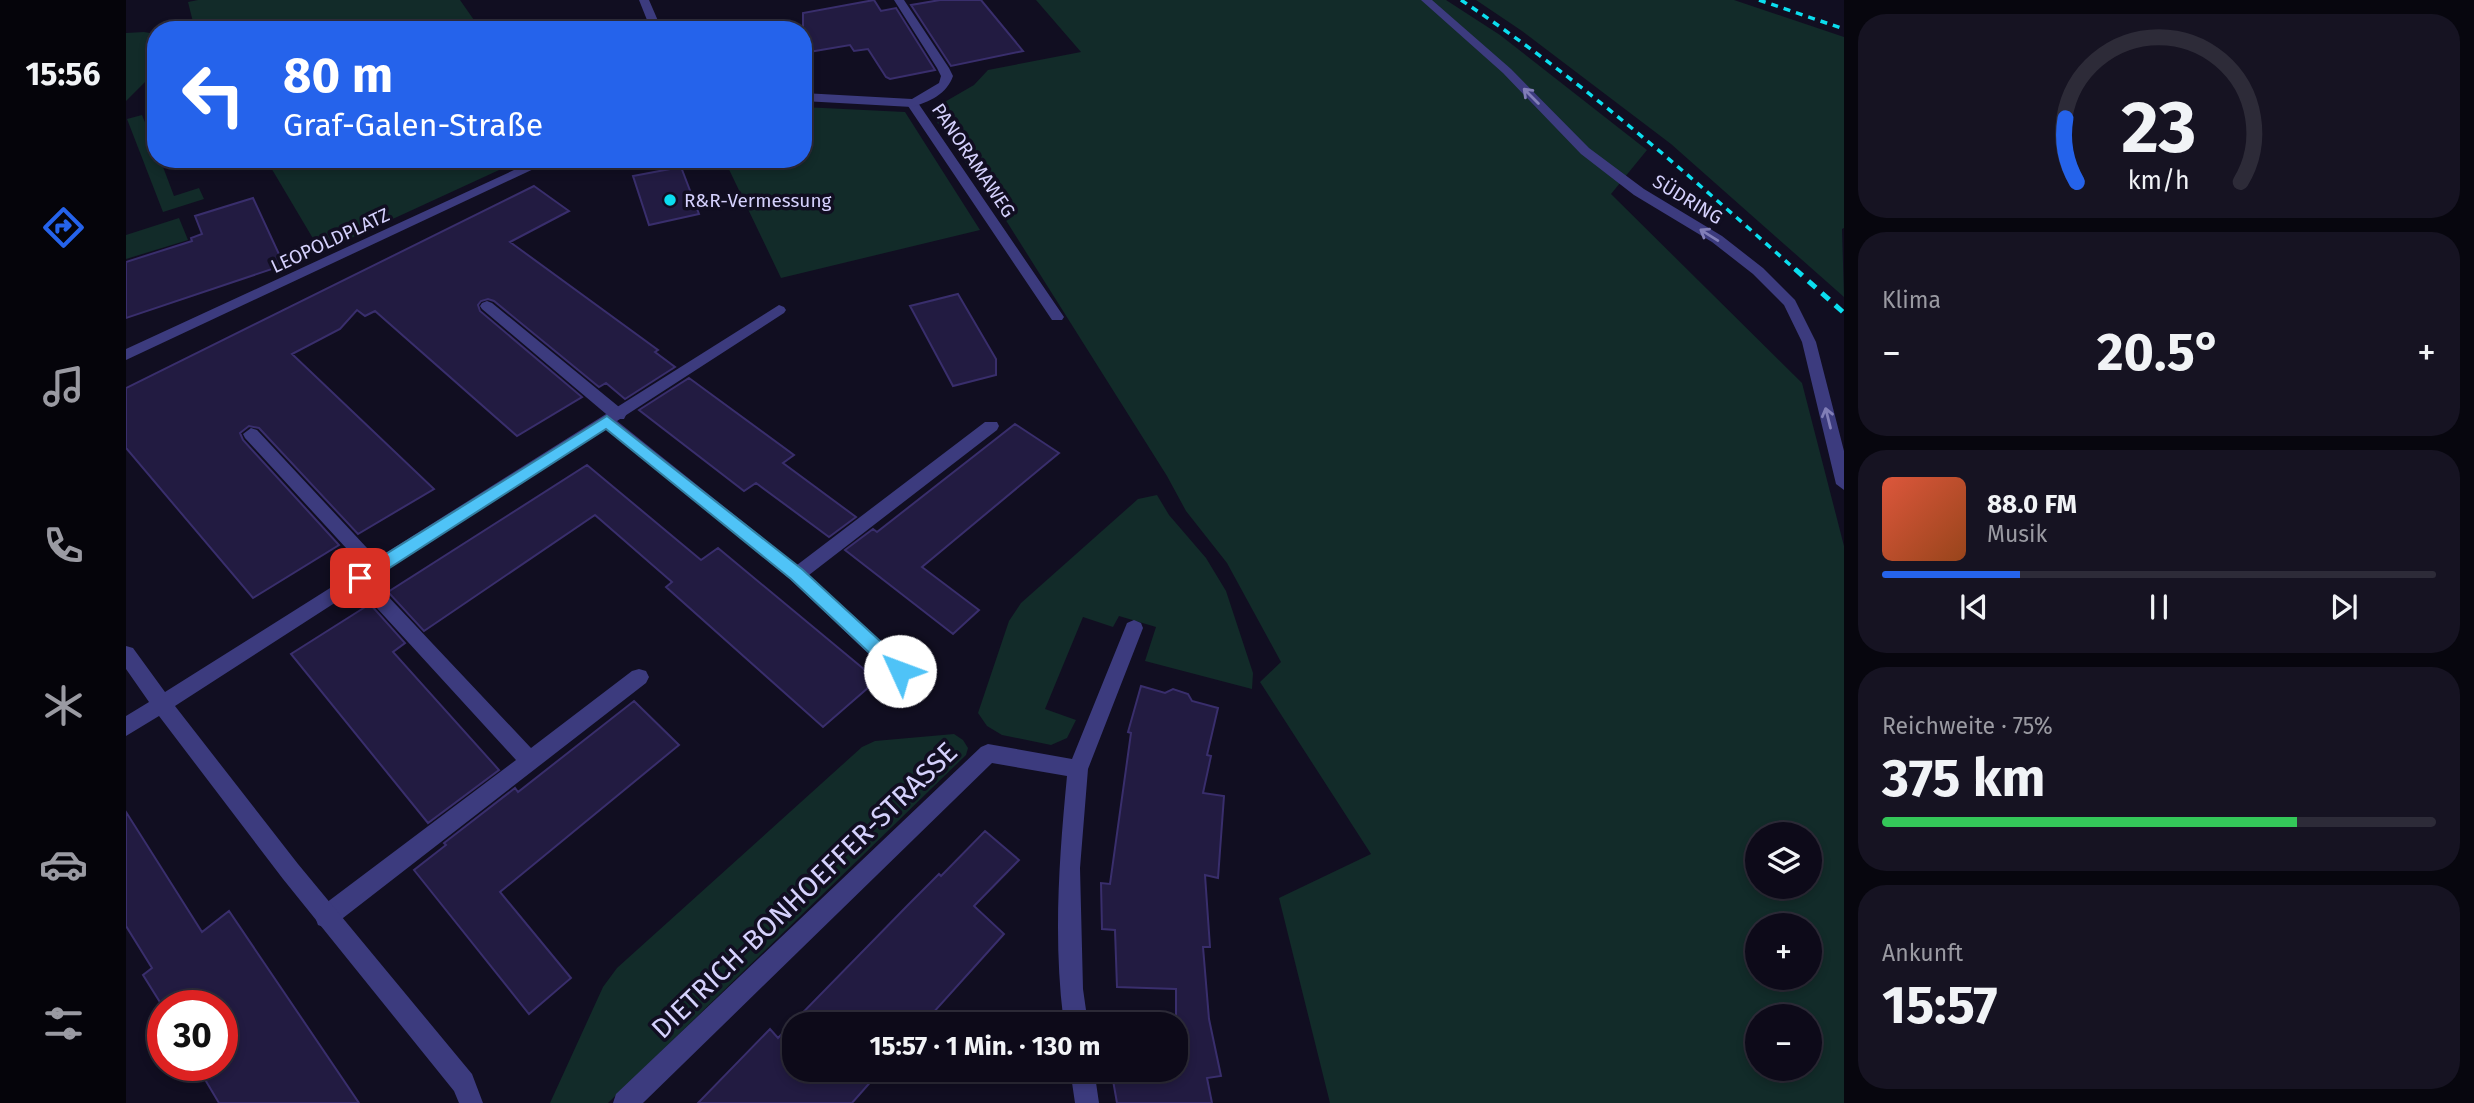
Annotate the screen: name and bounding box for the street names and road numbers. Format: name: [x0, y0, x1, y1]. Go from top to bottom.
street label: PANORAMAWEG: [927, 99, 1020, 222]
street label: SÜDRING: [1649, 170, 1727, 229]
street label: LEOPOLDPLATZ: [267, 203, 393, 278]
street label: DIETRICH-BONHOEFFER-STRASSE: [645, 735, 964, 1045]

